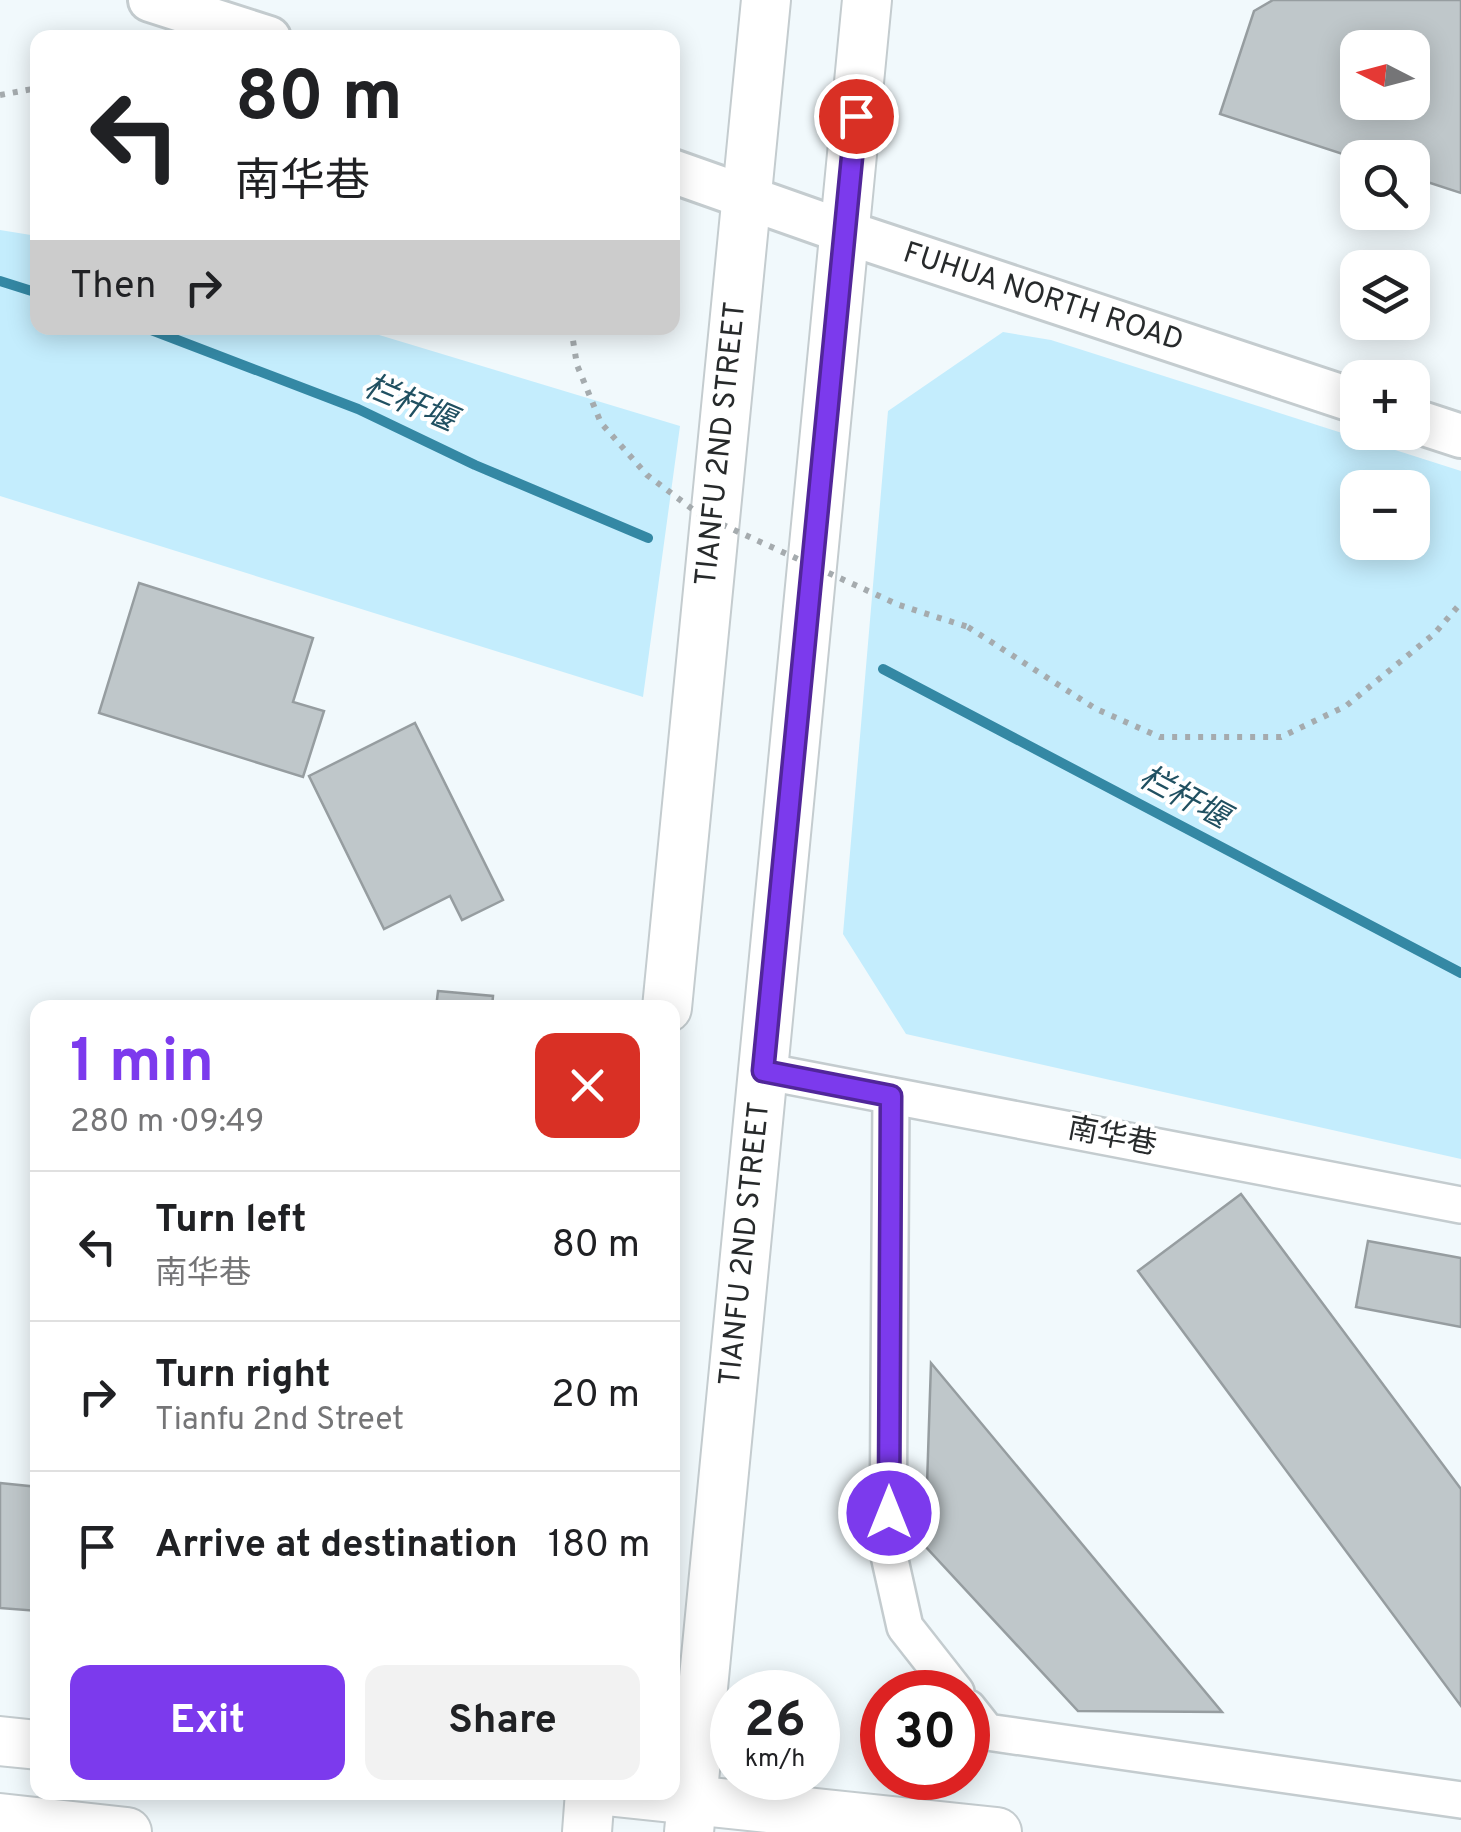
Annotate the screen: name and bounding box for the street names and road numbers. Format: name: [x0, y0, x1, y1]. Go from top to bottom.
street label: FUHUA NORTH ROAD: [898, 235, 1188, 361]
street label: TIANFU 2ND STREET: [689, 300, 755, 588]
street label: TIANFU 2ND STREET: [713, 1100, 779, 1388]
street label: 南华巷: [1064, 1111, 1160, 1165]

